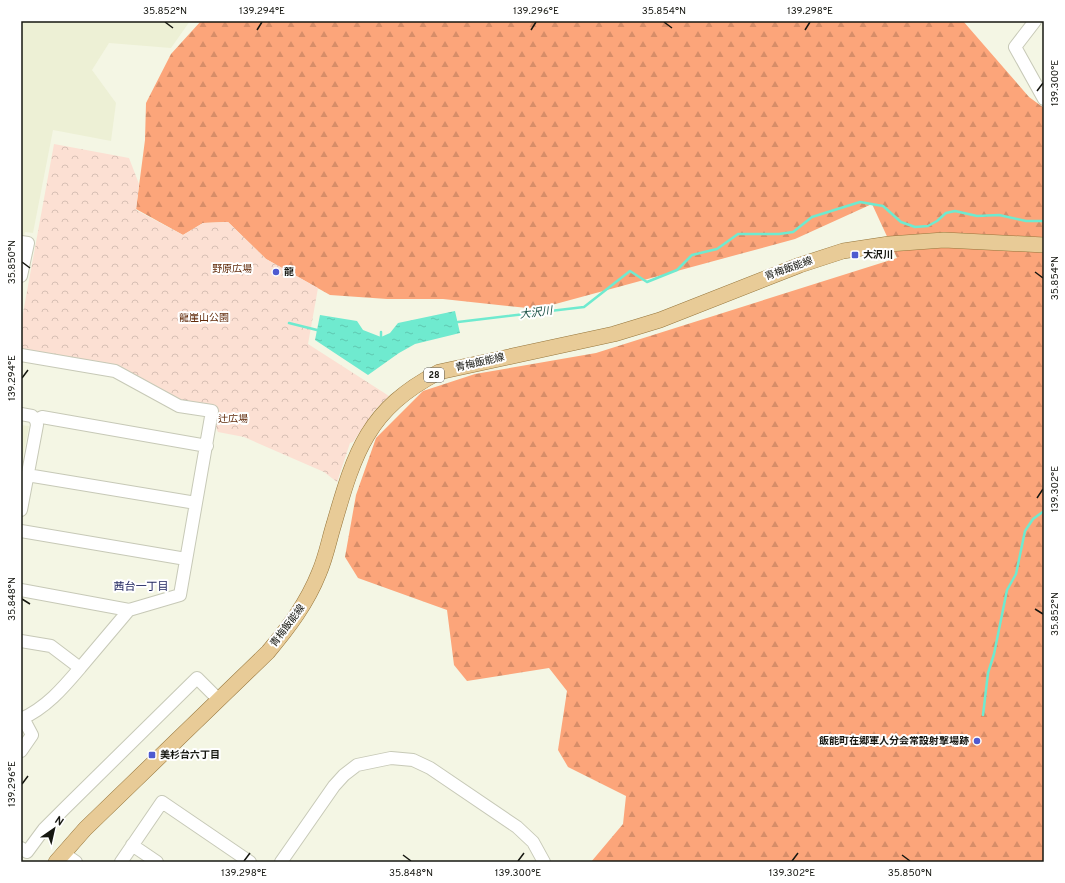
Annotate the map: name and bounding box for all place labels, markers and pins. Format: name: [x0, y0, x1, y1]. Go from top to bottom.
place label: 大沢川: [863, 249, 893, 262]
marker: 大沢川: [850, 250, 860, 260]
place label: 龍: [284, 266, 294, 279]
marker: 龍: [271, 267, 281, 277]
place label: 飯能町在郷軍人分会常設射撃場跡: [819, 735, 969, 748]
marker: 飯能町在郷軍人分会常設射撃場跡: [972, 736, 982, 746]
place label: 美杉台六丁目: [160, 749, 220, 762]
marker: 美杉台六丁目: [147, 750, 157, 760]

